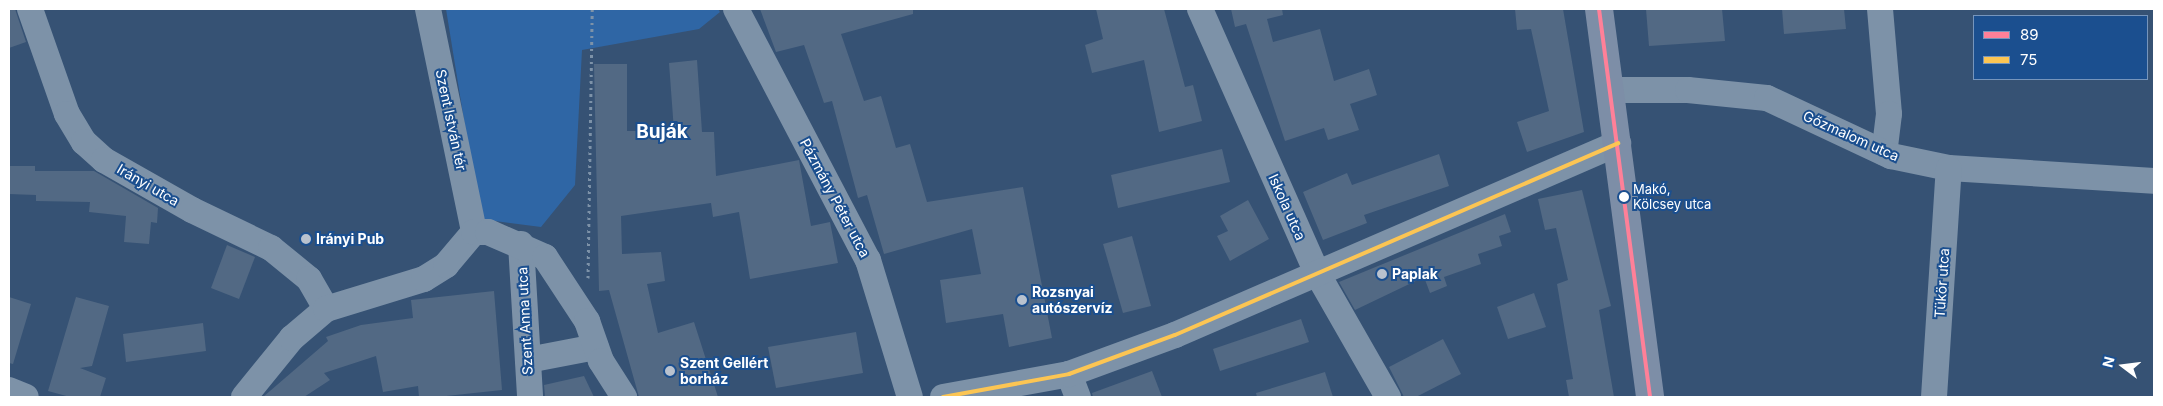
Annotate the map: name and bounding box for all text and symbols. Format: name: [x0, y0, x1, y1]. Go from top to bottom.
legend: [1973, 15, 2148, 80]
text: 89: [2020, 25, 2039, 44]
text: 75: [2020, 50, 2037, 69]
street label: Szent István tér: [432, 68, 470, 172]
street label: Gőzmalom utca: [1800, 107, 1902, 165]
district label: Buják: [636, 121, 688, 143]
street label: Pázmány Péter utca: [797, 136, 873, 260]
street label: Irányi utca: [114, 161, 182, 209]
street label: Iskola utca: [1265, 171, 1309, 243]
place label: Makó, Kölcsey utca: [1633, 182, 1711, 213]
marker: Makó, Kölcsey utca: [1619, 192, 1629, 202]
place label: Irányi Pub: [316, 231, 384, 247]
marker: Irányi Pub: [300, 233, 312, 245]
street label: Tükör utca: [1931, 247, 1953, 319]
place label: Paplak: [1392, 266, 1438, 282]
street label: Szent Anna utca: [514, 267, 536, 375]
marker: Paplak: [1376, 268, 1388, 280]
place label: Rozsnyai autószervíz: [1032, 284, 1112, 316]
marker: Rozsnyai autószervíz: [1016, 294, 1028, 306]
north arrow: [2098, 341, 2148, 391]
place label: Szent Gellért borház: [680, 355, 768, 388]
text: N: [2098, 355, 2118, 369]
marker: Szent Gellért borház: [664, 365, 676, 377]

